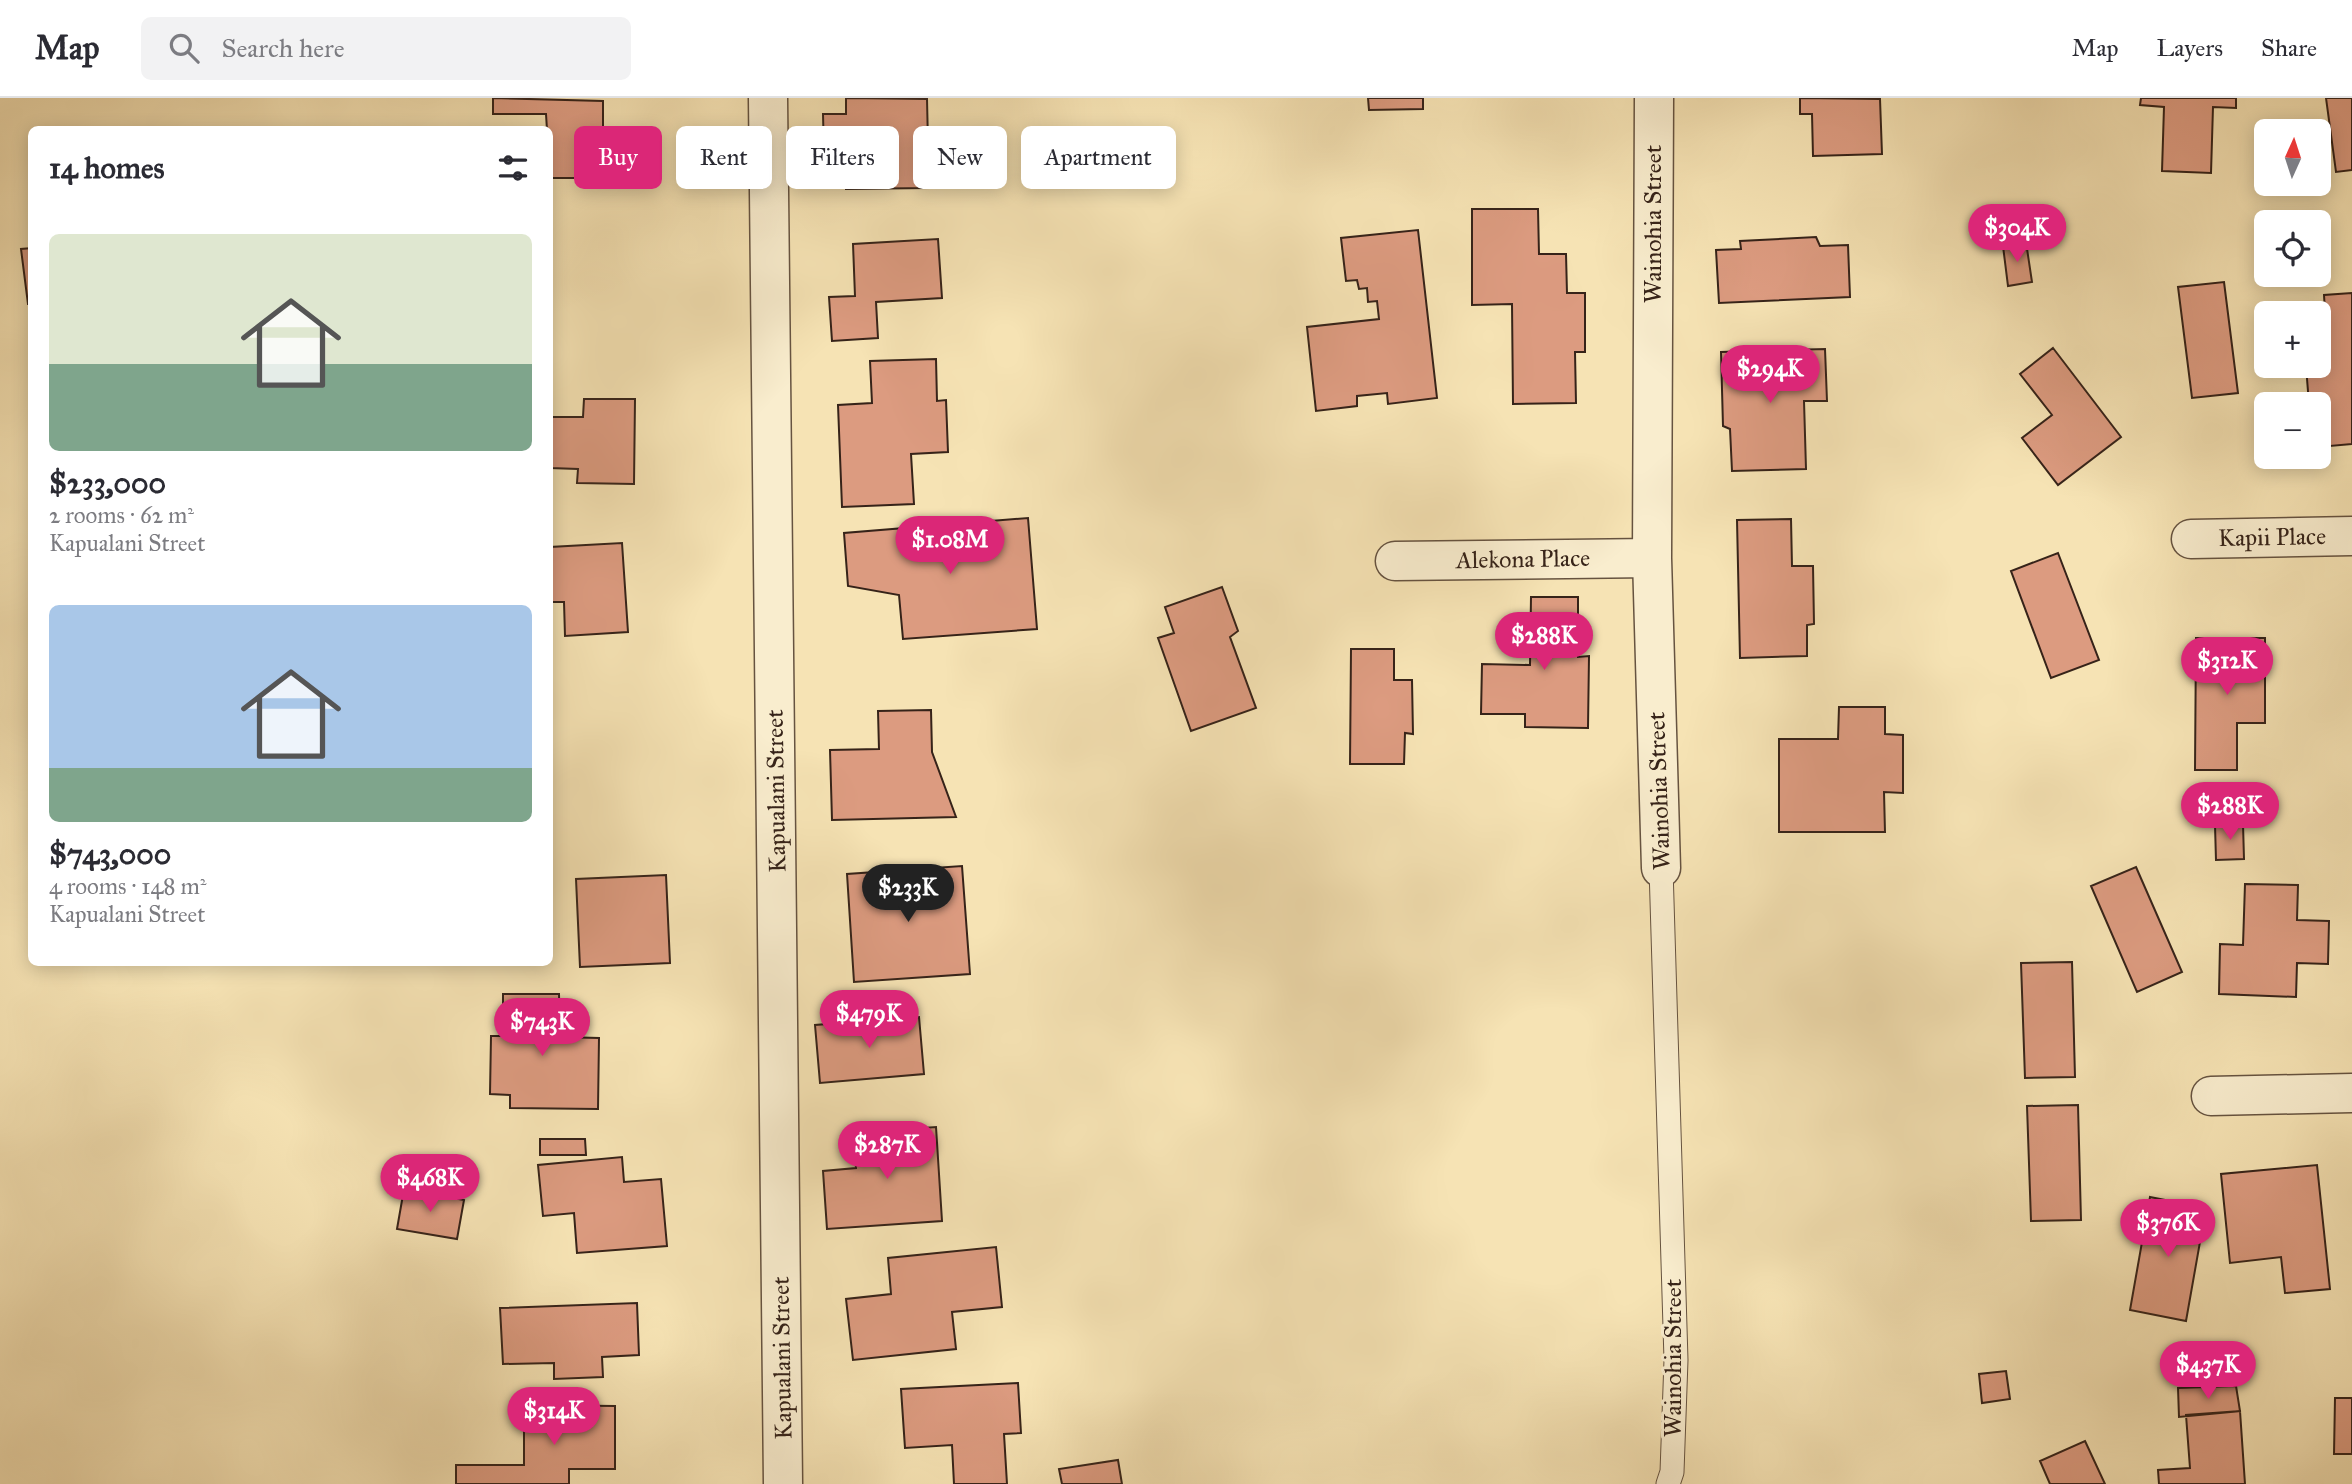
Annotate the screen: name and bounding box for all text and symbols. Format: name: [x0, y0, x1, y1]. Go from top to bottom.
search box: [141, 17, 631, 80]
text: Map: [35, 28, 99, 68]
icon: search: [165, 29, 203, 67]
text: Search here: [221, 32, 345, 64]
text: Map: [2072, 33, 2119, 63]
text: Layers: [2157, 33, 2223, 63]
text: Share: [2261, 33, 2317, 63]
north arrow: [2254, 119, 2331, 196]
map controls: [2254, 119, 2331, 469]
chip: Buy: [574, 126, 662, 189]
chip: Rent: [676, 126, 772, 189]
chip: Filters: [786, 126, 899, 189]
chip: New: [913, 126, 1007, 189]
chip: Apartment: [1021, 126, 1176, 189]
street label: Wainohia Street: [1638, 144, 1668, 303]
icon: filters: [494, 149, 532, 187]
text: 14 homes: [49, 150, 164, 186]
pin: $304K: [1968, 204, 2066, 264]
button: locate: [2254, 210, 2331, 287]
text: $304K: [1984, 213, 2050, 241]
icon: home: [228, 280, 354, 406]
button: +: [2254, 301, 2331, 378]
pin: $294K: [1721, 345, 1819, 405]
text: $294K: [1737, 354, 1803, 382]
button: −: [2254, 392, 2331, 469]
text: $233,000: [49, 465, 166, 501]
text: 2 rooms · 62 m²: [49, 501, 194, 529]
pin: $1.08M: [893, 517, 1007, 576]
street label: Kapii Place: [2218, 521, 2326, 553]
text: $1.08M: [912, 525, 989, 553]
text: Kapualani Street: [49, 529, 205, 557]
street label: Alekona Place: [1455, 543, 1590, 575]
pin: $288K: [1495, 612, 1593, 672]
text: $288K: [1511, 621, 1577, 649]
pin: $312K: [2178, 638, 2276, 697]
text: $312K: [2197, 646, 2257, 674]
icon: home: [228, 651, 354, 777]
street label: Kapualani Street: [760, 709, 792, 873]
street label: Wainohia Street: [1641, 711, 1677, 871]
pin: $288K: [2181, 782, 2279, 842]
text: $288K: [2197, 791, 2263, 819]
text: $743,000: [49, 836, 171, 872]
pin: $233K: [859, 864, 957, 924]
text: 4 rooms · 148 m²: [49, 872, 206, 900]
text: $233K: [878, 873, 938, 901]
text: Kapualani Street: [49, 900, 205, 928]
pin: $479K: [820, 990, 918, 1050]
pin: $743K: [493, 998, 591, 1058]
text: $479K: [836, 999, 902, 1027]
text: $743K: [510, 1007, 574, 1035]
pin: $287K: [838, 1122, 936, 1181]
text: $287K: [854, 1130, 920, 1158]
pin: $468K: [381, 1154, 479, 1214]
text: $468K: [397, 1163, 463, 1191]
pin: $376K: [2119, 1200, 2217, 1259]
text: $376K: [2136, 1208, 2200, 1236]
street label: Kapualani Street: [766, 1276, 798, 1440]
street label: Wainohia Street: [1658, 1278, 1688, 1437]
pin: $437K: [2159, 1342, 2257, 1401]
text: $437K: [2176, 1350, 2240, 1378]
pin: $314K: [505, 1388, 603, 1447]
text: $314K: [523, 1396, 585, 1424]

